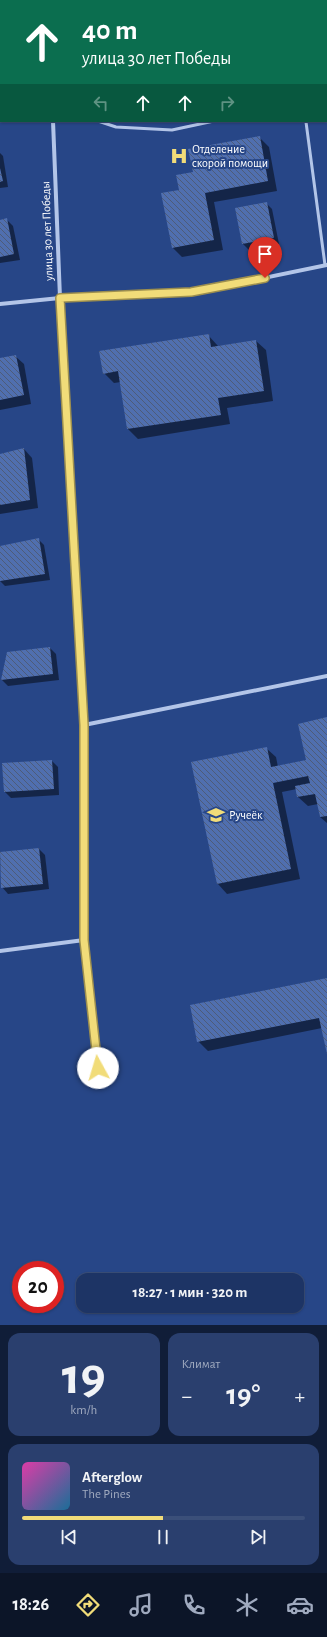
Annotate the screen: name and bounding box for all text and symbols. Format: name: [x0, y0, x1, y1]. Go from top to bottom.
icon: ahead: [16, 16, 68, 68]
text: 40 m: [82, 17, 138, 45]
text: улица 30 лет Победы: [82, 50, 231, 68]
icon: left: [90, 92, 112, 114]
icon: ahead: [132, 92, 154, 114]
icon: ahead: [174, 92, 196, 114]
icon: right: [216, 92, 238, 114]
place label: Отделение скорой помощи: [192, 143, 268, 169]
hospital icon: Отделение скорой помощи: [169, 146, 189, 166]
street label: улица 30 лет Победы: [39, 181, 56, 282]
pin: [248, 237, 282, 278]
icon: arrive: [254, 243, 276, 265]
school or university icon: Ручеёк: [206, 805, 226, 825]
place label: Ручеёк: [229, 809, 263, 822]
position arrow: [77, 1047, 119, 1089]
speed limit sign: 20: [12, 1261, 64, 1313]
text: 18:27 · 1 мин · 320 m: [133, 1285, 247, 1300]
text: 19: [62, 1351, 106, 1403]
text: Климат: [182, 1358, 220, 1371]
text: 19°: [226, 1380, 260, 1410]
text: −: [182, 1385, 192, 1407]
text: +: [294, 1385, 305, 1407]
text: km/h: [70, 1404, 97, 1417]
text: Afterglow: [82, 1470, 142, 1485]
text: The Pines: [82, 1488, 131, 1501]
icon: previous: [58, 1526, 80, 1548]
icon: pause: [152, 1526, 174, 1548]
icon: next: [247, 1526, 269, 1548]
icon: directions: [74, 1591, 102, 1619]
icon: music: [127, 1591, 155, 1619]
icon: phone: [180, 1591, 208, 1619]
icon: climate: [233, 1591, 261, 1619]
icon: car: [286, 1591, 314, 1619]
text: 18:26: [13, 1596, 49, 1614]

